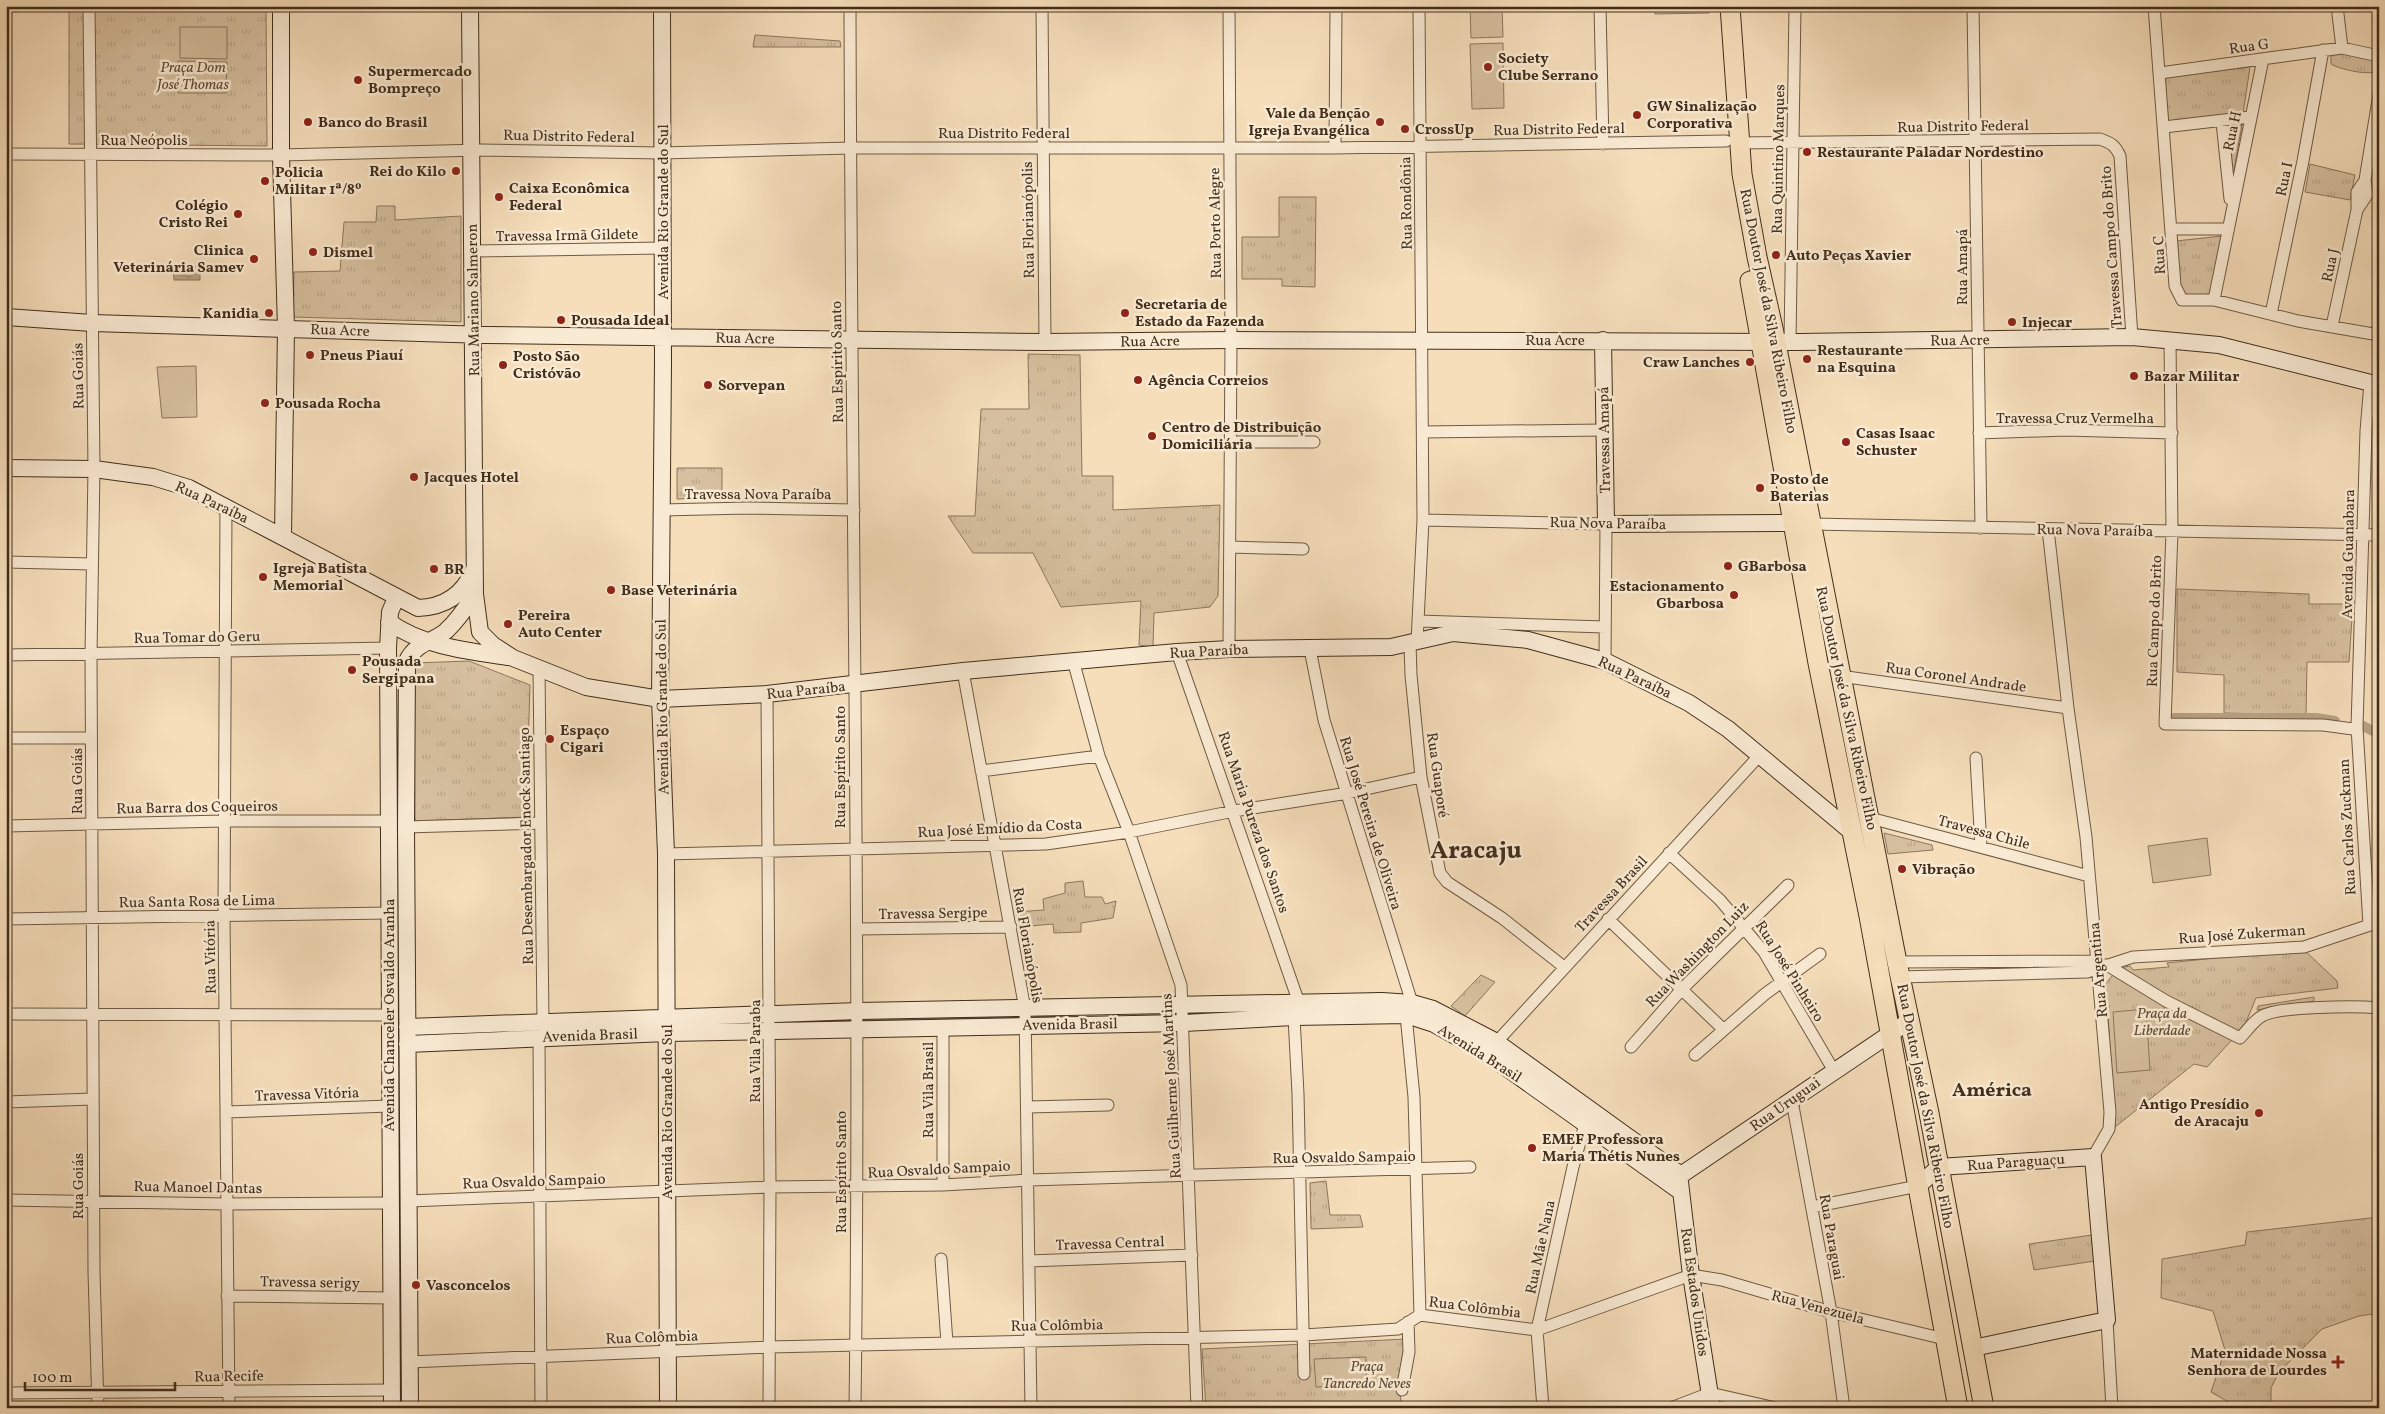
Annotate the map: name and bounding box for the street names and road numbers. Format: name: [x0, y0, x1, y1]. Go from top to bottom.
street label: Rua G: [2228, 34, 2271, 61]
street label: Rua Quintino Marques: [1768, 84, 1791, 234]
street label: Rua H: [2219, 109, 2248, 153]
street label: Rua Distrito Federal: [1897, 116, 2029, 139]
street label: Rua Distrito Federal: [1493, 119, 1625, 142]
street label: Avenida Rio Grande do Sul: [654, 124, 675, 300]
street label: Rua Distrito Federal: [938, 124, 1070, 145]
street label: Rua Distrito Federal: [503, 126, 635, 149]
street label: Rua Neópolis: [100, 131, 188, 152]
street label: Rua Rondônia: [1396, 156, 1419, 250]
street label: Rua I: [2272, 160, 2299, 198]
street label: Rua Florianópolis: [1018, 161, 1041, 279]
street label: Travessa Campo do Brito: [2096, 165, 2129, 329]
street label: Rua Porto Alegre: [1205, 167, 1228, 279]
street label: Rua Doutor José da Silva Ribeiro Filho: [1733, 187, 1802, 435]
street label: Rua Mariano Salmeron: [463, 223, 486, 376]
street label: Travessa Irmã Gildete: [495, 225, 639, 248]
street label: Rua Amapá: [1953, 229, 1974, 305]
street label: Rua C: [2149, 235, 2172, 275]
street label: Rua J: [2318, 246, 2345, 284]
street label: Rua Espírito Santo: [827, 301, 850, 423]
street label: Rua Acre: [310, 320, 370, 343]
street label: Rua Acre: [715, 328, 775, 351]
street label: Rua Acre: [1930, 330, 1990, 353]
street label: Rua Acre: [1120, 331, 1180, 354]
street label: Rua Acre: [1525, 331, 1585, 352]
street label: Rua Goiás: [68, 343, 91, 409]
street label: Travessa Amapá: [1594, 386, 1617, 494]
street label: Travessa Cruz Vermelha: [1996, 409, 2154, 430]
street label: Rua Paraíba: [171, 477, 252, 530]
street label: Travessa Nova Paraíba: [684, 485, 832, 506]
street label: Avenida Guanabara: [2338, 489, 2361, 619]
street label: Rua Nova Paraíba: [1549, 513, 1666, 536]
street label: Rua Nova Paraíba: [2036, 520, 2153, 543]
street label: Rua Campo do Brito: [2143, 555, 2168, 687]
street label: Rua Doutor José da Silva Ribeiro Filho: [1809, 584, 1882, 832]
street label: Avenida Rio Grande do Sul: [651, 619, 676, 795]
street label: Rua Tomar do Geru: [133, 627, 261, 650]
street label: Rua Paraíba: [1169, 640, 1249, 665]
street label: Rua Paraíba: [1594, 652, 1675, 705]
street label: Rua Coronel Andrade: [1884, 658, 2028, 699]
street label: Rua Paraíba: [766, 677, 847, 706]
street label: Rua Espírito Santo: [831, 706, 852, 828]
street label: Rua Desembargador Enock Santiago: [515, 727, 540, 965]
street label: Rua Maria Pureza dos Santos: [1212, 729, 1294, 916]
street label: Rua Guaporé: [1420, 731, 1453, 819]
street label: Rua José Pereira de Oliveira: [1333, 734, 1406, 913]
street label: Rua Goiás: [68, 748, 89, 814]
street label: Rua Carlos Zuckman: [2334, 758, 2363, 896]
street label: Rua Barra dos Coqueiros: [116, 797, 278, 820]
street label: Travessa Chile: [1935, 811, 2032, 856]
street label: Rua José Emídio da Costa: [917, 815, 1083, 844]
street label: Travessa Brasil: [1571, 852, 1653, 938]
street label: Rua Florianópolis: [1006, 886, 1047, 1005]
street label: Rua Santa Rosa de Lima: [119, 891, 276, 914]
street label: Rua Washington Luiz: [1642, 897, 1754, 1013]
street label: Avenida Chanceler Osvaldo Aranha: [380, 899, 401, 1131]
street label: Travessa Sergipe: [878, 903, 988, 926]
street label: Rua José Pinheiro: [1749, 917, 1828, 1026]
street label: Rua Vitória: [200, 920, 223, 994]
street label: Rua Argentina: [2085, 921, 2114, 1019]
street label: Rua José Zukerman: [2178, 921, 2307, 950]
street label: Rua Doutor José da Silva Ribeiro Filho: [1890, 982, 1959, 1230]
street label: Rua Guilherme José Martins: [1157, 993, 1188, 1179]
street label: Rua Vila Paraba: [746, 999, 767, 1103]
street label: Avenida Brasil: [1022, 1014, 1118, 1037]
street label: Avenida Brasil: [1433, 1020, 1525, 1088]
street label: Avenida Brasil: [542, 1024, 638, 1049]
street label: Avenida Rio Grande do Sul: [658, 1024, 679, 1200]
street label: Rua Vila Brasil: [919, 1042, 940, 1138]
street label: Rua Uruguai: [1746, 1073, 1826, 1137]
street label: Travessa Vitória: [254, 1083, 360, 1108]
street label: Rua Espírito Santo: [832, 1111, 853, 1233]
street label: Rua Osvaldo Sampaio: [1272, 1147, 1416, 1170]
street label: Rua Paraguaçu: [1967, 1150, 2066, 1177]
street label: Rua Goiás: [69, 1153, 90, 1219]
street label: Rua Osvaldo Sampaio: [867, 1156, 1011, 1185]
street label: Rua Osvaldo Sampaio: [462, 1170, 606, 1195]
street label: Rua Manoel Dantas: [133, 1177, 262, 1200]
street label: Rua Paraguai: [1813, 1192, 1848, 1282]
street label: Rua Mãe Nana: [1521, 1198, 1562, 1296]
street label: Rua Estados Unidos: [1674, 1227, 1713, 1358]
street label: Travessa Central: [1055, 1232, 1165, 1257]
street label: Travessa serigy: [260, 1272, 360, 1295]
street label: Rua Venezuela: [1769, 1286, 1867, 1331]
street label: Rua Colômbia: [1428, 1292, 1522, 1325]
street label: Rua Colômbia: [1010, 1315, 1104, 1338]
street label: Rua Colômbia: [605, 1326, 699, 1351]
street label: Rua Recife: [194, 1366, 264, 1389]

